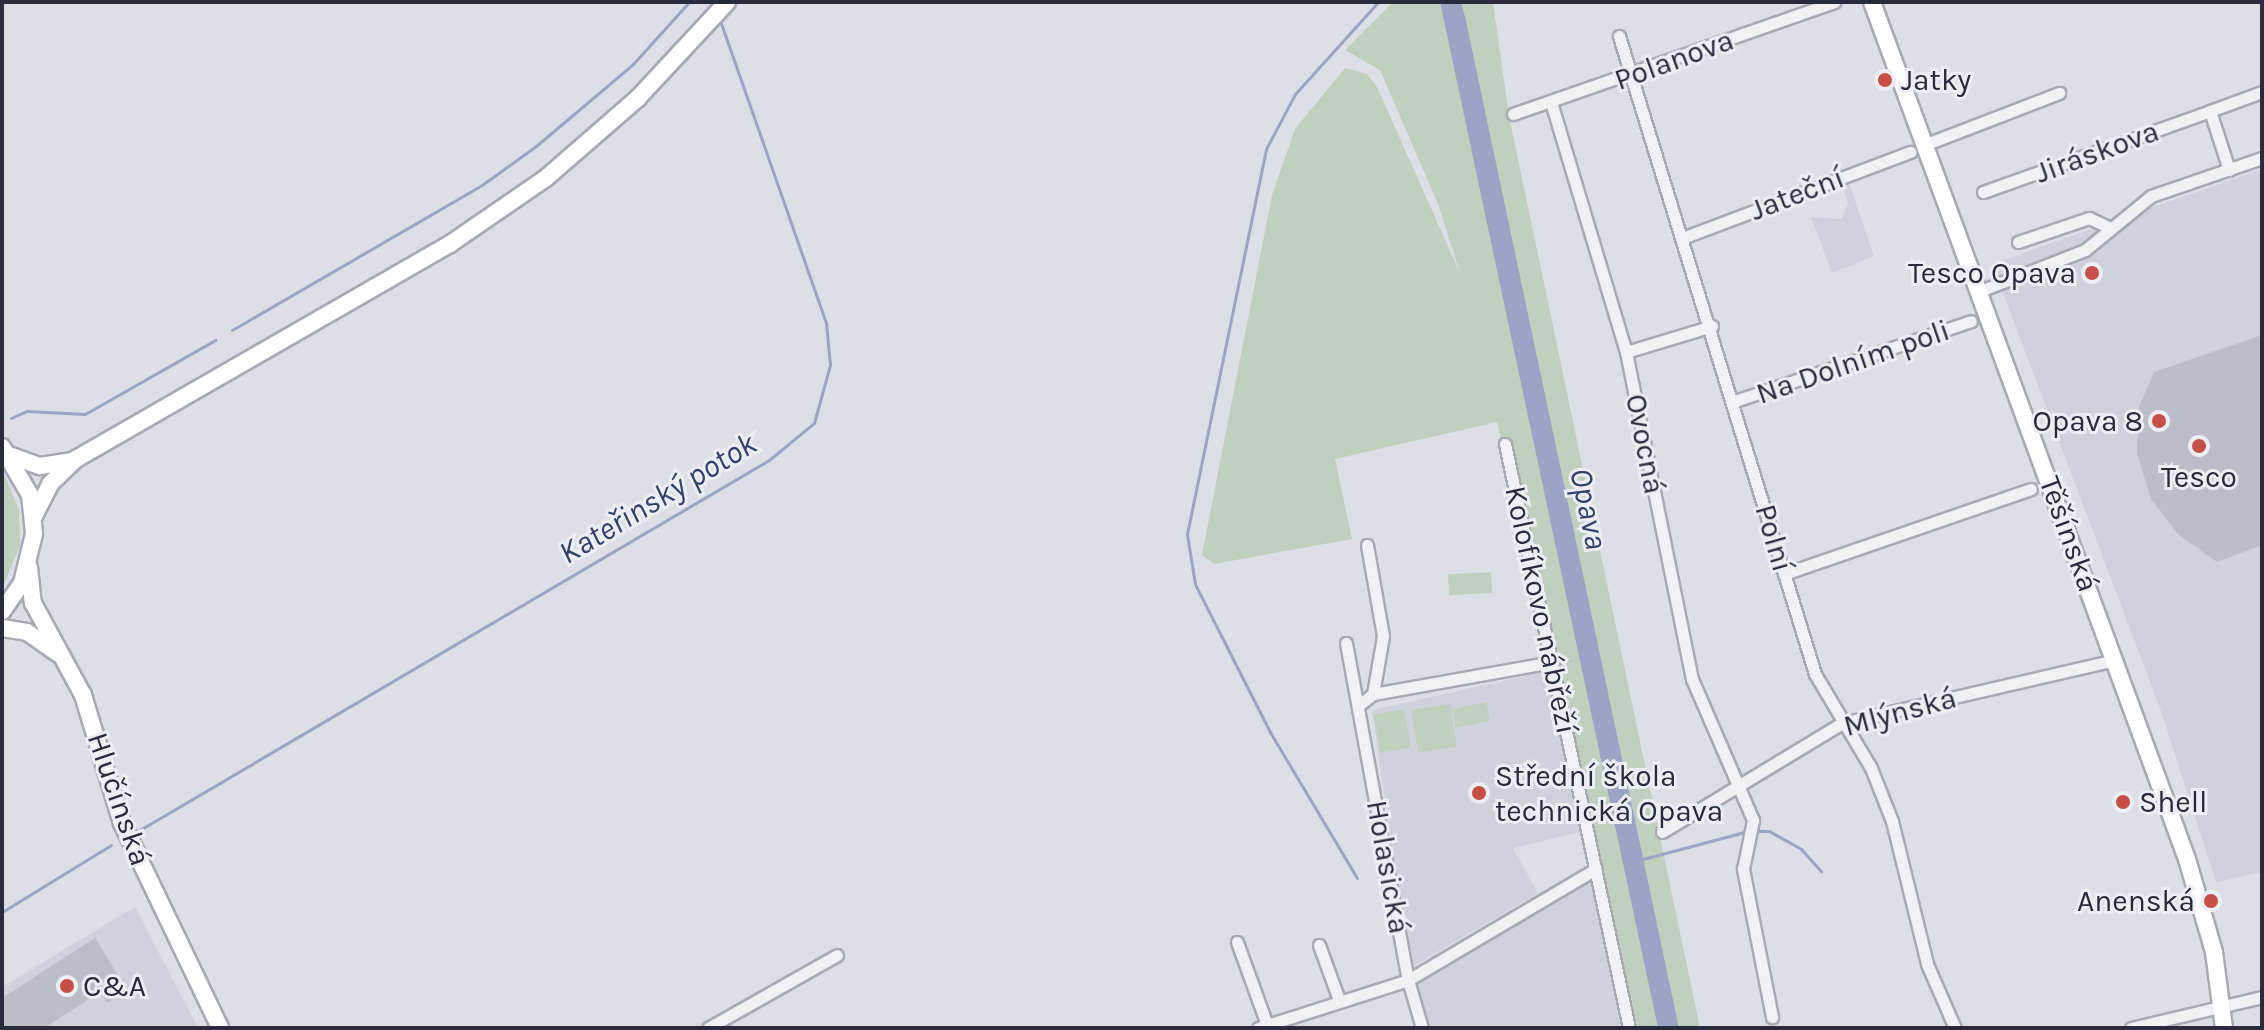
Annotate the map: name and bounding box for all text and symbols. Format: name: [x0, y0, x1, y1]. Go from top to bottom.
street label: Polanova: [1610, 22, 1738, 98]
place label: Jatky: [1901, 62, 1971, 98]
marker: Jatky: [1876, 71, 1894, 89]
street label: Jiráskova: [2030, 113, 2164, 191]
street label: Jateční: [1745, 160, 1849, 228]
place label: Tesco Opava: [1908, 255, 2076, 291]
marker: Tesco Opava: [2083, 264, 2101, 282]
street label: Na Dolním poli: [1752, 312, 1954, 412]
street label: Ovocná: [1618, 391, 1672, 497]
place label: Opava 8: [2032, 403, 2143, 439]
marker: Opava 8: [2150, 412, 2168, 430]
water label: Kateřinský potok: [552, 425, 764, 573]
marker: Tesco: [2190, 437, 2208, 455]
place label: Tesco: [2161, 459, 2237, 495]
water label: Opava: [1561, 465, 1615, 553]
street label: Těšínská: [2032, 471, 2106, 597]
street label: Kolofíkovo nábřeží: [1497, 483, 1585, 737]
street label: Polní: [1747, 500, 1801, 576]
street label: Mlýnská: [1840, 680, 1960, 744]
street label: Hlučínská: [79, 728, 159, 870]
place label: Střední škola technická Opava: [1495, 758, 1723, 828]
marker: Střední škola technická Opava: [1470, 784, 1488, 802]
place label: Shell: [2139, 784, 2207, 820]
marker: Shell: [2114, 793, 2132, 811]
street label: Holasická: [1359, 797, 1417, 937]
place label: Anenská: [2077, 883, 2195, 919]
marker: Anenská: [2202, 892, 2220, 910]
place label: C&A: [83, 968, 146, 1004]
marker: C&A: [58, 977, 76, 995]

